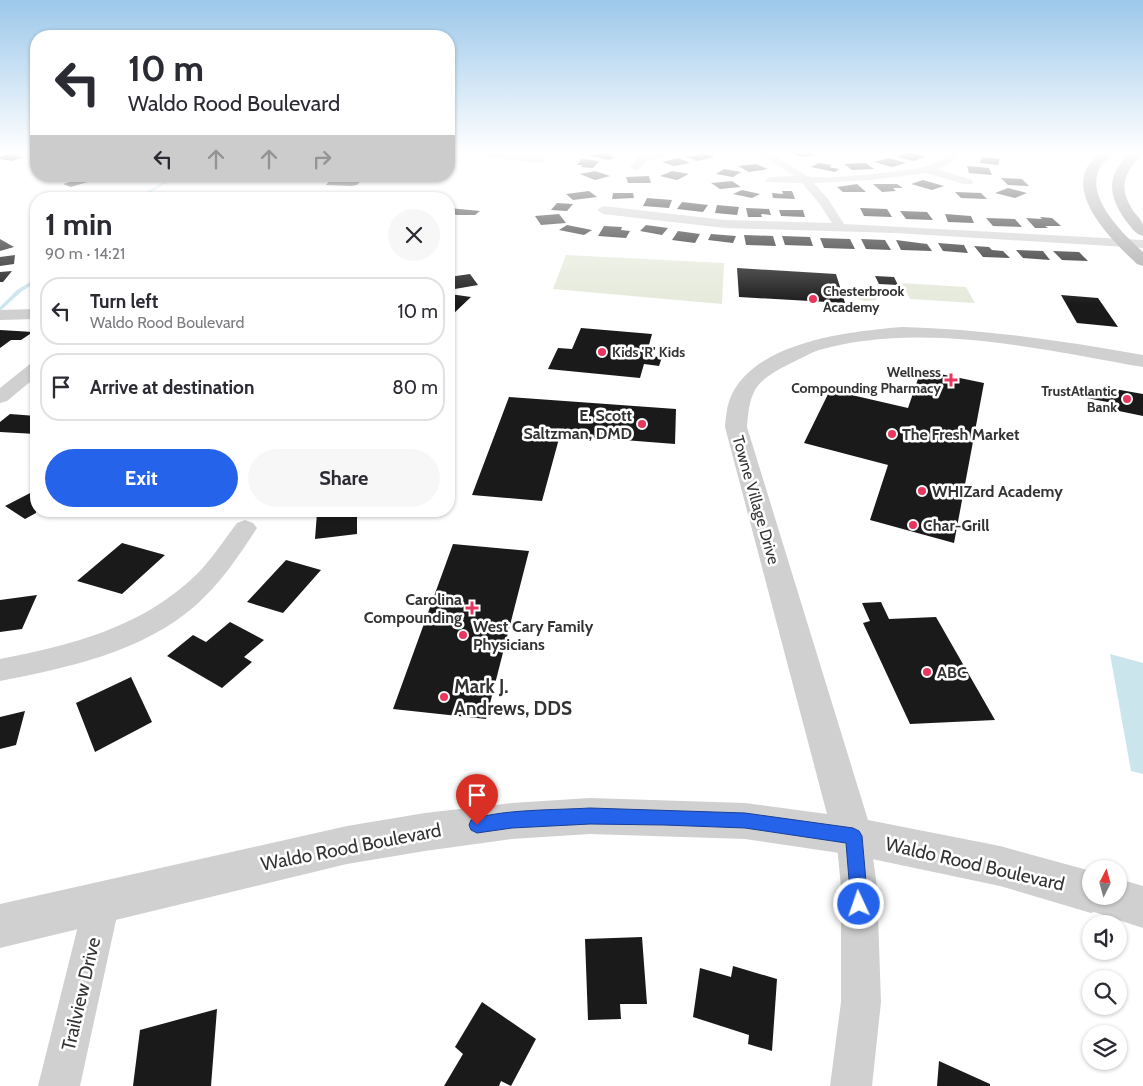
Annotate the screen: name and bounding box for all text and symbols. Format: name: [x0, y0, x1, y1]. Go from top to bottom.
text: 10 m: [128, 47, 204, 90]
icon: left: [45, 50, 110, 115]
text: Waldo Rood Boulevard: [128, 90, 340, 117]
icon: left: [149, 145, 177, 173]
icon: ahead: [202, 145, 230, 173]
icon: ahead: [255, 145, 283, 173]
icon: right: [308, 145, 336, 173]
text: 1 min: [45, 206, 113, 243]
button: close: [388, 209, 440, 261]
text: 90 m · 14:21: [45, 244, 125, 263]
place label: Chesterbrook Academy: [823, 282, 904, 316]
text: Turn left: [90, 290, 158, 313]
marker: Chesterbrook Academy: [807, 293, 819, 305]
icon: left: [47, 297, 75, 325]
text: 10 m: [398, 300, 438, 323]
text: Waldo Rood Boulevard: [90, 313, 244, 332]
place label: Kids 'R' Kids: [612, 343, 685, 361]
marker: Kids 'R' Kids: [596, 346, 608, 358]
place label: Wellness Compounding Pharmacy: [791, 363, 941, 397]
icon: arrive: [47, 373, 75, 401]
marker: Wellness Compounding Pharmacy: [945, 374, 957, 386]
text: Arrive at destination: [90, 376, 254, 399]
text: 80 m: [392, 376, 438, 399]
place label: TrustAtlantic Bank: [1041, 382, 1118, 416]
marker: TrustAtlantic Bank: [1121, 393, 1133, 405]
place label: E. Scott Saltzman, DMD: [523, 406, 632, 443]
marker: E. Scott Saltzman, DMD: [636, 418, 648, 430]
place label: The Fresh Market: [902, 425, 1020, 444]
marker: The Fresh Market: [886, 428, 898, 440]
street label: Towne Village Drive: [729, 433, 783, 567]
button: Exit: [45, 449, 238, 507]
button: Share: [248, 449, 440, 507]
place label: WHIZard Academy: [932, 482, 1063, 501]
marker: WHIZard Academy: [916, 485, 928, 497]
place label: Char-Grill: [923, 516, 990, 535]
marker: Char-Grill: [907, 519, 919, 531]
place label: Carolina Compounding: [364, 590, 462, 627]
marker: Carolina Compounding: [466, 602, 478, 614]
place label: West Cary Family Physicians: [473, 617, 594, 654]
marker: West Cary Family Physicians: [457, 629, 469, 641]
place label: ABC: [937, 663, 967, 682]
marker: ABC: [921, 666, 933, 678]
place label: Mark J. Andrews, DDS: [454, 675, 572, 720]
marker: Mark J. Andrews, DDS: [438, 691, 450, 703]
pin: [456, 774, 498, 825]
icon: arrive: [463, 781, 491, 809]
street label: Waldo Rood Boulevard: [259, 818, 443, 876]
street label: Waldo Rood Boulevard: [883, 832, 1067, 896]
north arrow: [1082, 860, 1128, 905]
map controls: [1082, 860, 1127, 1070]
position arrow: [832, 877, 884, 929]
button: sound: [1082, 915, 1127, 960]
street label: Trailview Drive: [57, 935, 105, 1053]
button: search: [1082, 970, 1127, 1015]
button: layers: [1082, 1025, 1127, 1070]

